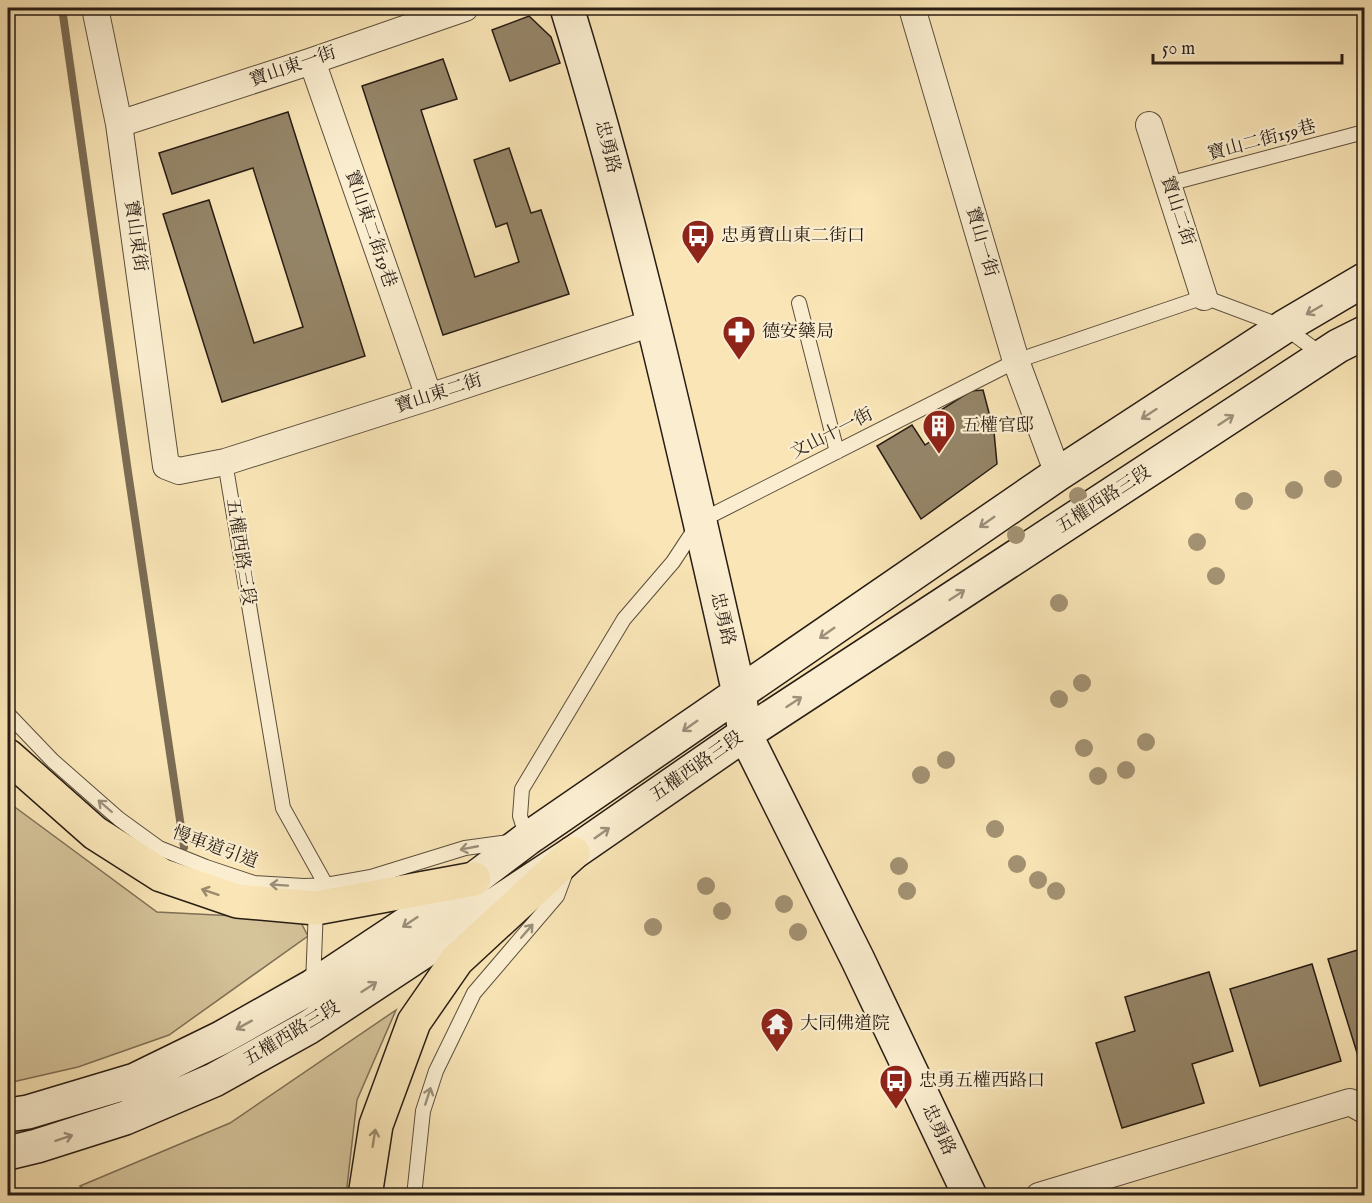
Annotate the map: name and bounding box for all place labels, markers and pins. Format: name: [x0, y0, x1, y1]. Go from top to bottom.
bus stop icon: 忠勇寶山東二街口: [680, 218, 716, 265]
place label: 忠勇寶山東二街口: [721, 225, 865, 248]
pharmacy icon: 德安藥局: [721, 314, 757, 361]
place label: 德安藥局: [762, 321, 834, 344]
building icon: 五權官邸: [921, 408, 957, 455]
place label: 五權官邸: [962, 415, 1034, 438]
temple icon: 大同佛道院: [759, 1006, 795, 1053]
place label: 大同佛道院: [800, 1013, 890, 1036]
bus stop icon: 忠勇五權西路口: [878, 1063, 914, 1110]
place label: 忠勇五權西路口: [919, 1070, 1045, 1093]

